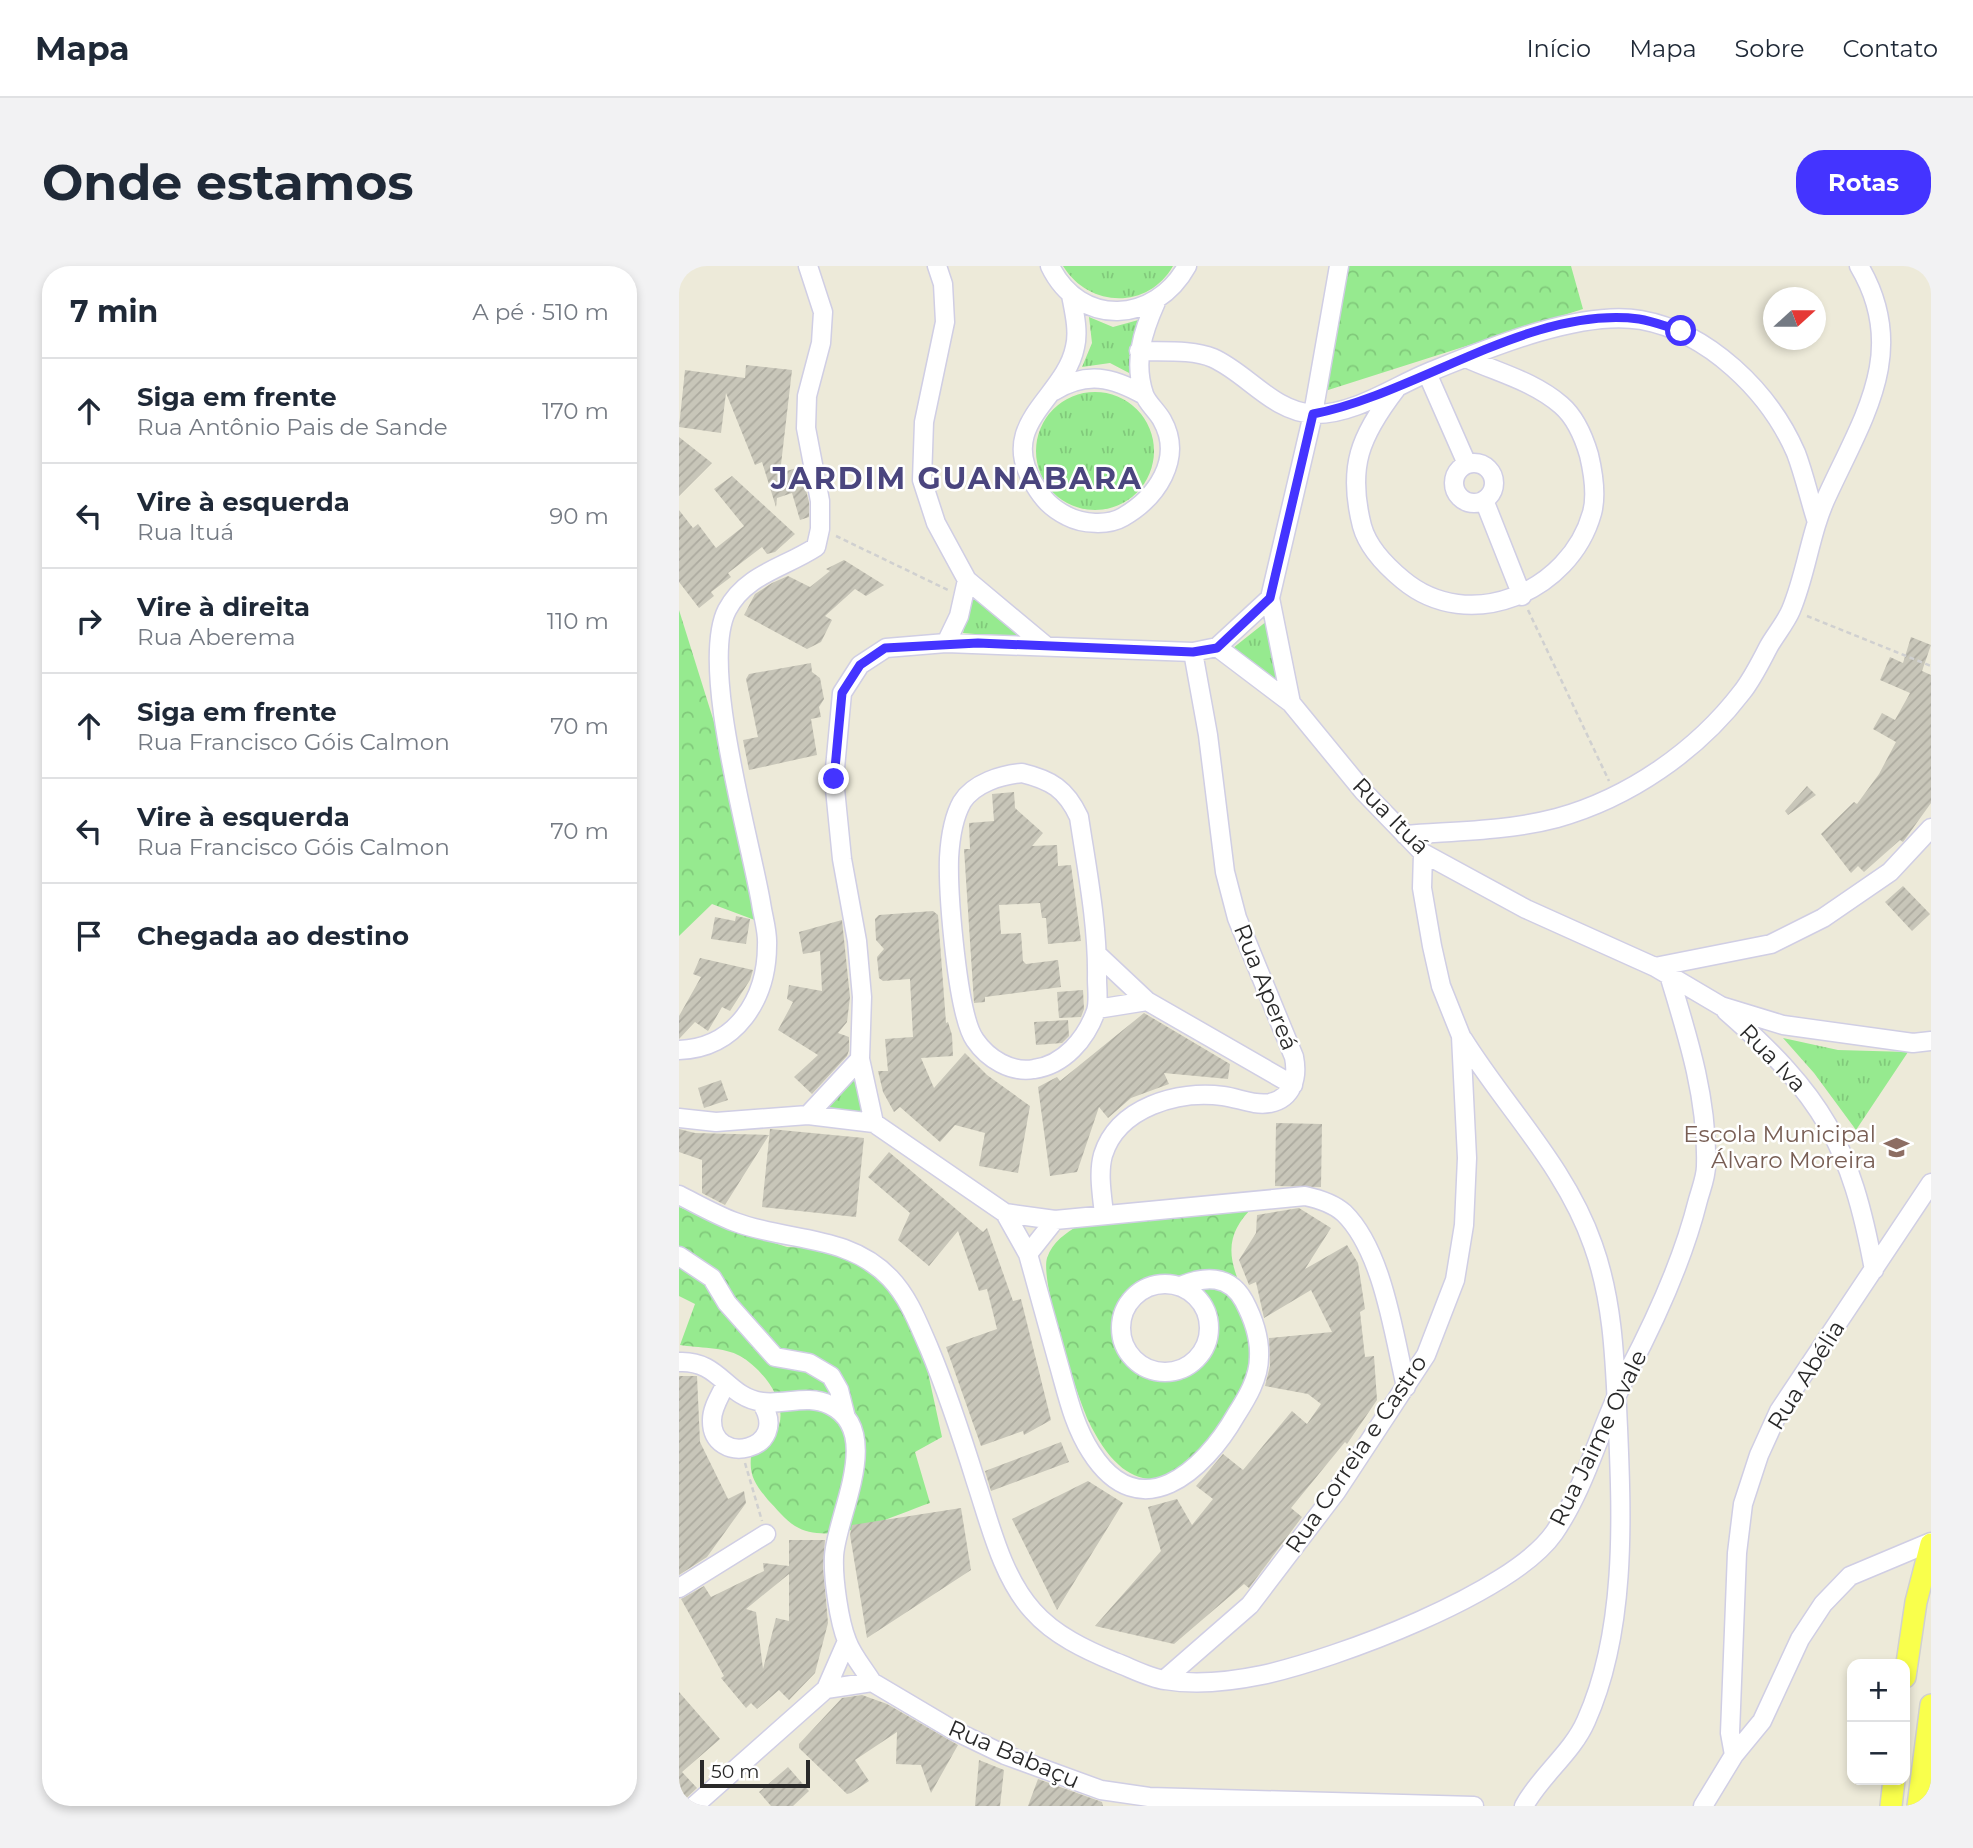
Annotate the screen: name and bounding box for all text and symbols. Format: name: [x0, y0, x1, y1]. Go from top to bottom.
text: Mapa: [35, 28, 130, 68]
text: Início: [1526, 34, 1591, 63]
text: Mapa: [1629, 34, 1697, 63]
text: Sobre: [1735, 34, 1804, 63]
text: Contato: [1842, 34, 1938, 63]
button: Rotas: [1796, 150, 1931, 215]
text: Onde estamos: [42, 153, 413, 212]
north arrow: [1763, 287, 1826, 350]
text: 7 min: [70, 293, 158, 330]
text: A pé · 510 m: [472, 298, 609, 326]
route start: [1665, 315, 1696, 346]
text: Siga em frente: [137, 381, 337, 413]
icon: ahead: [70, 392, 108, 430]
text: 170 m: [542, 397, 609, 425]
text: Rua Antônio Pais de Sande: [137, 413, 448, 441]
district label: JARDIM GUANABARA: [770, 460, 1143, 497]
text: Vire à esquerda: [137, 486, 350, 518]
icon: left: [70, 497, 108, 535]
text: 90 m: [549, 502, 609, 530]
text: Rua Ituá: [137, 518, 234, 546]
text: Vire à direita: [137, 591, 310, 623]
icon: right: [70, 602, 108, 640]
text: 110 m: [547, 607, 609, 635]
text: Rua Aberema: [137, 623, 295, 651]
text: Siga em frente: [137, 696, 337, 728]
icon: ahead: [70, 707, 108, 745]
text: 70 m: [550, 712, 609, 740]
text: Rua Francisco Góis Calmon: [137, 728, 450, 756]
route end: [818, 763, 849, 794]
street label: Rua Ituá: [1347, 772, 1435, 860]
text: Vire à esquerda: [137, 801, 350, 833]
icon: left: [70, 812, 108, 850]
text: 70 m: [550, 817, 609, 845]
text: Rua Francisco Góis Calmon: [137, 833, 450, 861]
icon: arrive: [70, 917, 108, 955]
text: Chegada ao destino: [137, 920, 409, 952]
street label: Rua Apereá: [1228, 920, 1304, 1054]
street label: Rua Iva: [1734, 1018, 1812, 1098]
place label: Escola Municipal Álvaro Moreira: [1683, 1120, 1876, 1174]
school or university icon: Escola Municipal Álvaro Moreira: [1882, 1133, 1910, 1161]
street label: Rua Abélia: [1761, 1315, 1851, 1435]
street label: Rua Jaime Ovale: [1543, 1345, 1653, 1531]
street label: Rua Correia e Castro: [1279, 1350, 1433, 1558]
map controls: [1847, 1659, 1910, 1785]
button: +: [1847, 1659, 1910, 1722]
street label: Rua Babaçu: [944, 1714, 1084, 1794]
button: −: [1847, 1722, 1910, 1785]
scale bar: [700, 1757, 810, 1789]
text: 50 m: [711, 1760, 759, 1783]

